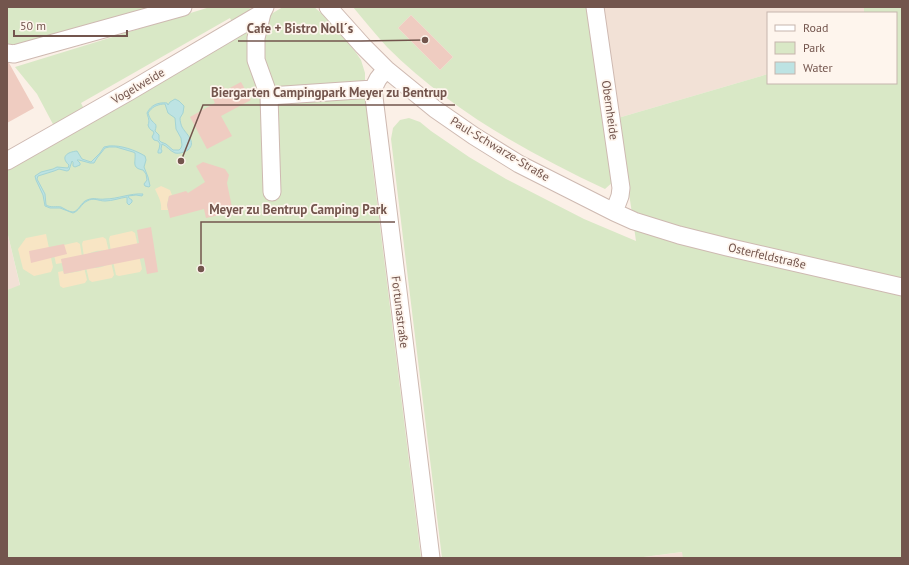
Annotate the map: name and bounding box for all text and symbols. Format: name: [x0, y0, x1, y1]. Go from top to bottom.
scale bar: [14, 12, 127, 38]
legend: [767, 12, 897, 84]
callout: Cafe + Bistro Noll´s: [238, 16, 361, 41]
text: 50 m: [20, 18, 46, 33]
text: Cafe + Bistro Noll´s: [247, 20, 354, 37]
text: Road: [803, 20, 828, 35]
text: Park: [803, 40, 825, 55]
text: Water: [803, 60, 833, 75]
street label: Vogelweide: [108, 64, 167, 107]
street label: Obernheide: [599, 79, 622, 141]
callout: Biergarten Campingpark Meyer zu Bentrup: [203, 80, 455, 105]
text: Biergarten Campingpark Meyer zu Bentrup: [211, 84, 447, 101]
street label: Paul-Schwarze-Straße: [448, 113, 553, 184]
callout: Meyer zu Bentrup Camping Park: [201, 197, 395, 222]
text: Meyer zu Bentrup Camping Park: [209, 201, 387, 218]
street label: Osterfeldstraße: [727, 239, 808, 272]
street label: Fortunastraße: [389, 275, 412, 349]

